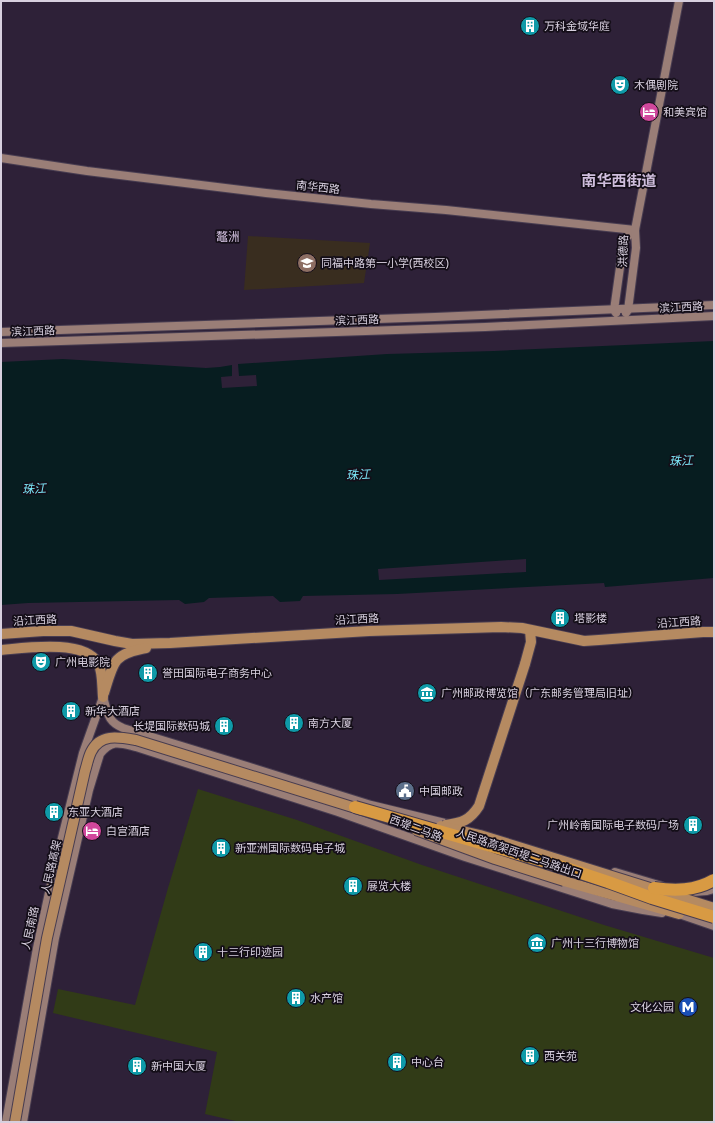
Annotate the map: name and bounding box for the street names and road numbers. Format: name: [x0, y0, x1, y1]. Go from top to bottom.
street label: 南华西路: [295, 179, 341, 196]
street label: 洪德路: [616, 234, 631, 268]
street label: 滨江西路: [659, 300, 703, 315]
street label: 滨江西路: [335, 313, 379, 328]
street label: 滨江西路: [11, 324, 55, 339]
street label: 沿江西路: [335, 612, 379, 627]
street label: 沿江西路: [13, 613, 57, 628]
street label: 沿江西路: [657, 614, 701, 631]
street label: 西堤二马路: [388, 813, 444, 844]
street label: 人民路高架西堤二马路出口: [454, 826, 583, 881]
street label: 人民路高架: [39, 839, 64, 895]
street label: 人民南路: [20, 905, 41, 951]

